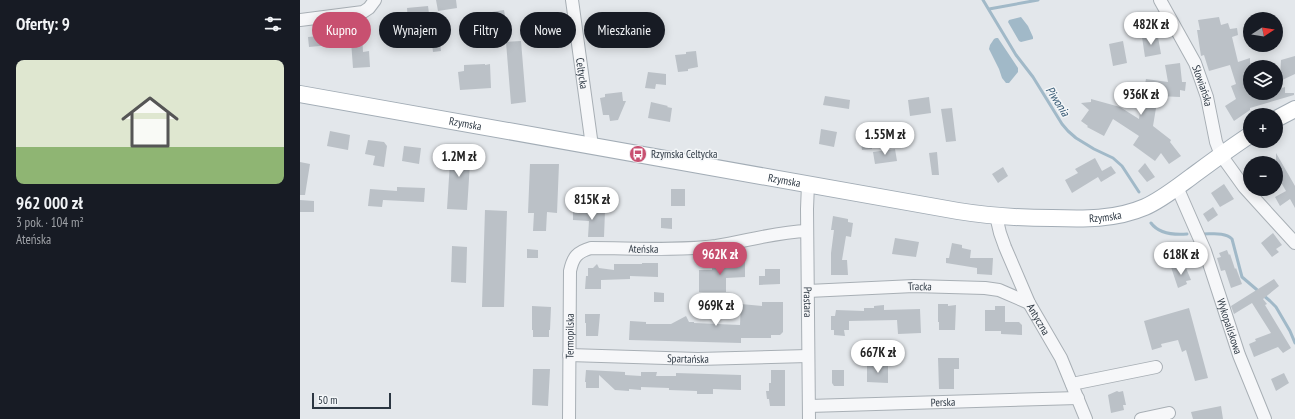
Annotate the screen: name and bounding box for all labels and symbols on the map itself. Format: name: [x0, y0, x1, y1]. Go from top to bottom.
pin: 482K zł: [1114, 12, 1188, 46]
north arrow: [1243, 12, 1283, 52]
street label: Celtycka: [573, 57, 591, 90]
street label: Słowiańska: [1189, 63, 1216, 107]
pin: 936K zł: [1104, 82, 1178, 116]
water label: Piwonia: [1043, 83, 1074, 120]
street label: Rzymska: [448, 114, 483, 133]
pin: 1.55M zł: [844, 122, 926, 156]
pin: 1.2M zł: [422, 144, 496, 178]
bus stop icon: Rzymska Celtycka: [628, 144, 648, 164]
place label: Rzymska Celtycka: [651, 147, 718, 161]
street label: Rzymska: [767, 170, 802, 190]
pin: 815K zł: [555, 187, 629, 221]
street label: Rzymska: [1089, 208, 1123, 225]
street label: Ateńska: [628, 242, 659, 256]
pin: 962K zł: [683, 242, 757, 276]
pin: 618K zł: [1144, 242, 1218, 276]
street label: Tracka: [908, 279, 932, 294]
street label: Prastara: [801, 287, 815, 317]
pin: 969K zł: [679, 293, 753, 327]
street label: Wykopaliskowa: [1214, 297, 1245, 356]
street label: Antyczna: [1024, 301, 1053, 337]
street label: Termopilska: [562, 313, 577, 359]
pin: 667K zł: [841, 340, 915, 374]
street label: Spartańska: [667, 351, 709, 366]
scale bar: [312, 391, 391, 410]
street label: Perska: [930, 395, 955, 409]

